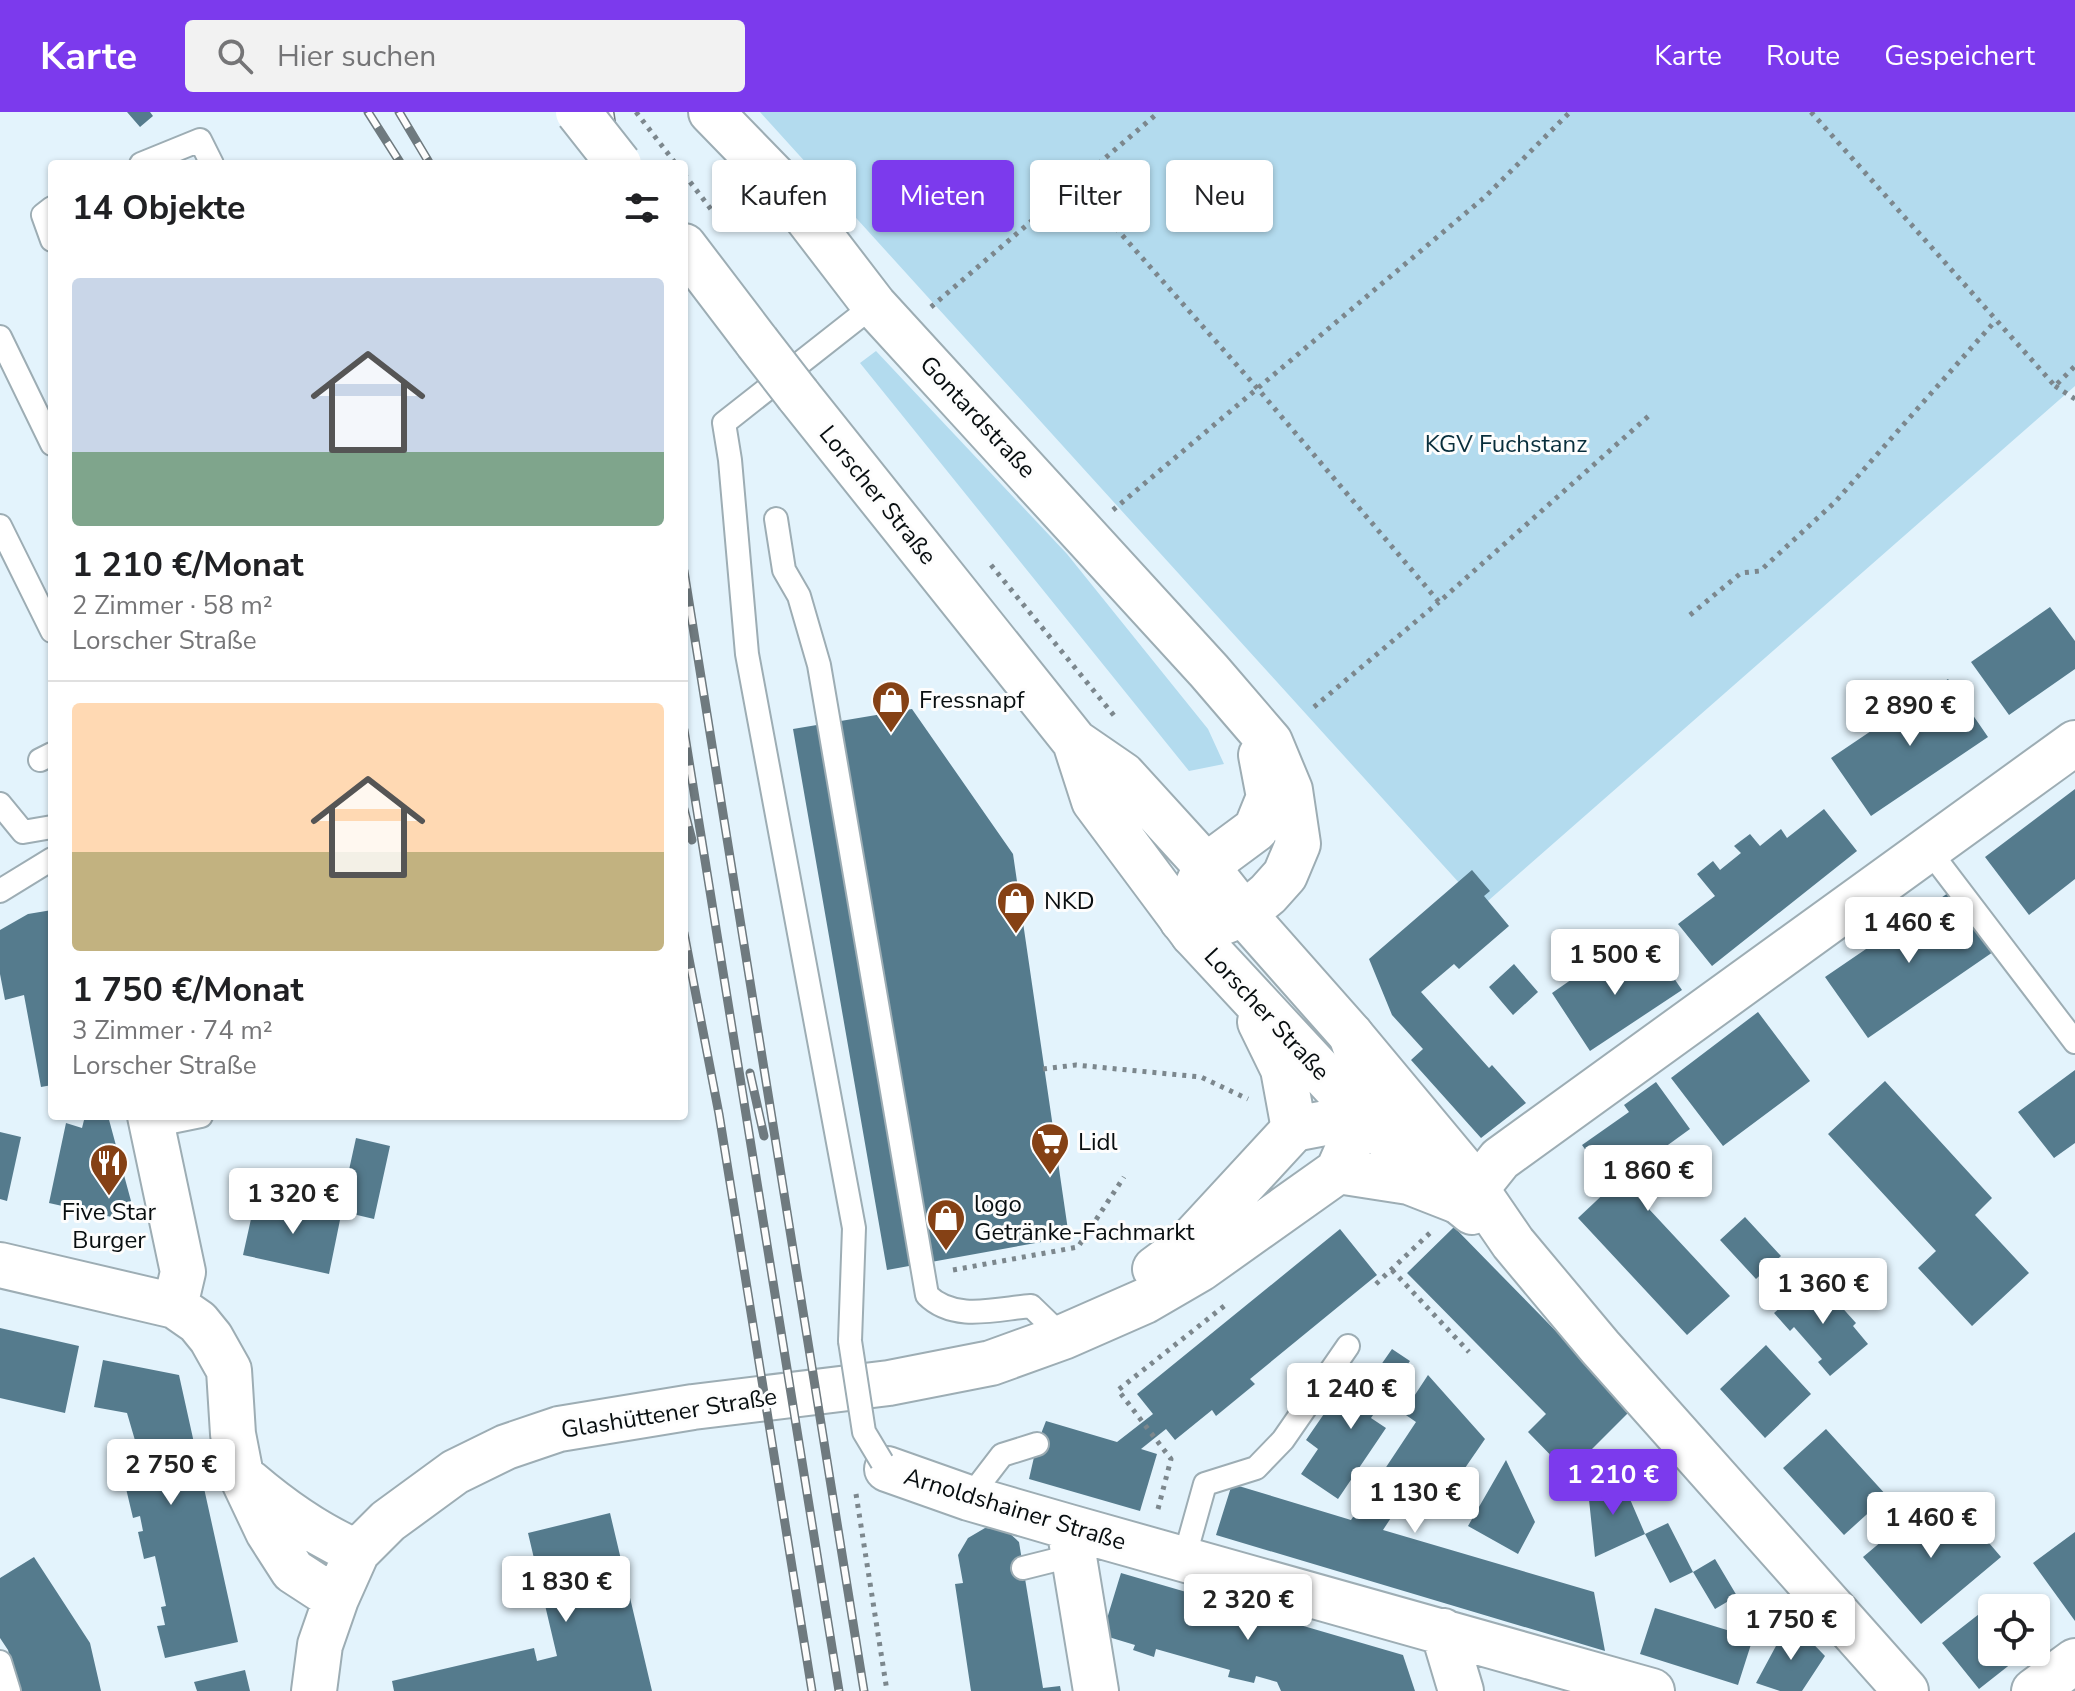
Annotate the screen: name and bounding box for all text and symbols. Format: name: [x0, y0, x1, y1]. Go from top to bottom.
search box: [185, 20, 745, 92]
text: Karte: [40, 31, 137, 82]
icon: search: [213, 34, 257, 78]
text: Hier suchen: [277, 36, 436, 77]
text: Karte: [1654, 37, 1722, 75]
text: Route: [1766, 37, 1840, 75]
text: Gespeichert: [1884, 37, 2035, 75]
chip: Kaufen: [712, 160, 856, 232]
chip: Mieten: [872, 160, 1014, 232]
chip: Filter: [1030, 160, 1150, 232]
chip: Neu: [1166, 160, 1273, 232]
text: 14 Objekte: [72, 185, 245, 231]
icon: filters: [620, 186, 664, 230]
icon: home: [296, 330, 440, 474]
street label: Gontardstraße: [913, 349, 1043, 485]
street label: Lorscher Straße: [812, 419, 944, 571]
park label: KGV Fuchstanz: [1425, 428, 1587, 460]
text: 1 210 €/Monat: [72, 542, 304, 588]
text: 2 Zimmer · 58 m²: [72, 588, 273, 623]
text: Lorscher Straße: [72, 623, 257, 658]
shop icon: Fressnapf: [870, 679, 912, 734]
pin: 2 890 €: [1836, 680, 1984, 748]
place label: Fressnapf: [919, 684, 1025, 716]
text: 2 890 €: [1864, 688, 1956, 723]
icon: home: [296, 755, 440, 899]
shop icon: NKD: [995, 880, 1037, 935]
place label: NKD: [1044, 885, 1095, 917]
pin: 1 460 €: [1835, 897, 1983, 965]
text: 1 460 €: [1863, 905, 1955, 940]
pin: 1 500 €: [1541, 929, 1689, 997]
text: 1 500 €: [1569, 937, 1661, 972]
street label: Lorscher Straße: [1197, 941, 1337, 1087]
text: 1 750 €/Monat: [72, 967, 304, 1013]
text: 3 Zimmer · 74 m²: [72, 1013, 273, 1048]
text: Lorscher Straße: [72, 1048, 257, 1083]
supermarket icon: Lidl: [1029, 1121, 1071, 1176]
place label: Lidl: [1078, 1126, 1118, 1158]
restaurant icon: Five Star Burger: [88, 1142, 130, 1197]
pin: 1 860 €: [1574, 1145, 1722, 1213]
text: 1 860 €: [1602, 1153, 1694, 1188]
pin: 1 320 €: [219, 1168, 367, 1236]
text: 1 320 €: [247, 1176, 339, 1211]
place label: logo Getränke-Fachmarkt: [974, 1188, 1195, 1248]
place label: Five Star Burger: [62, 1196, 157, 1256]
shop icon: logo Getränke-Fachmarkt: [925, 1197, 967, 1252]
pin: 1 360 €: [1749, 1258, 1897, 1326]
text: 1 360 €: [1777, 1266, 1869, 1301]
pin: 1 240 €: [1277, 1363, 1425, 1431]
text: 1 240 €: [1305, 1371, 1397, 1406]
street label: Glashüttener Straße: [559, 1380, 779, 1446]
pin: 2 750 €: [97, 1439, 245, 1507]
text: 2 750 €: [125, 1447, 217, 1482]
pin: 1 210 €: [1539, 1449, 1687, 1517]
text: 1 210 €: [1567, 1457, 1659, 1492]
street label: Arnoldshainer Straße: [900, 1460, 1130, 1558]
pin: 1 130 €: [1341, 1467, 1489, 1535]
text: 1 130 €: [1369, 1475, 1461, 1510]
pin: 1 460 €: [1857, 1492, 2005, 1560]
text: 1 460 €: [1885, 1500, 1977, 1535]
pin: 1 830 €: [492, 1556, 640, 1624]
text: 1 830 €: [520, 1564, 612, 1599]
pin: 2 320 €: [1174, 1574, 1322, 1642]
text: 2 320 €: [1202, 1582, 1294, 1617]
pin: 1 750 €: [1717, 1594, 1865, 1662]
map controls: [1978, 1594, 2050, 1666]
button: locate: [1978, 1594, 2050, 1666]
text: 1 750 €: [1745, 1602, 1837, 1637]

